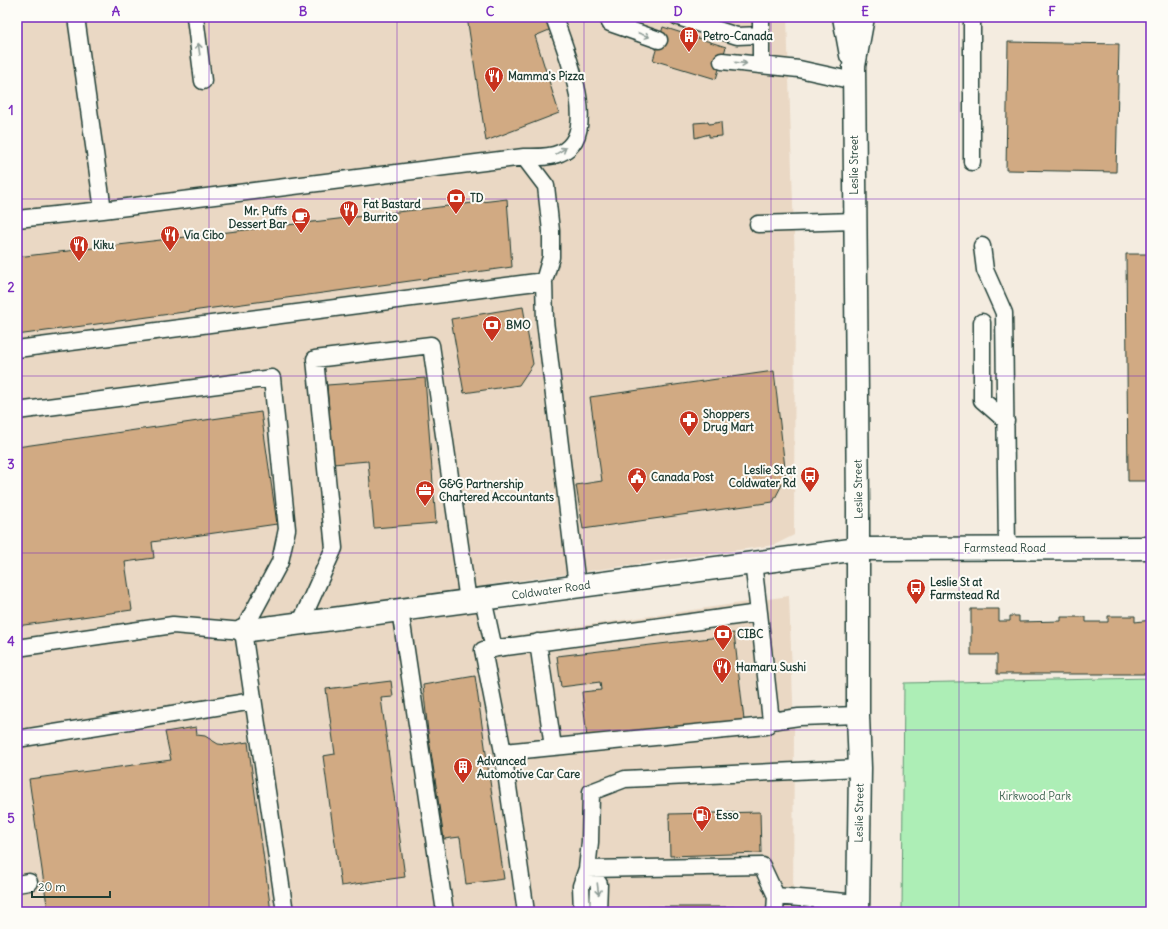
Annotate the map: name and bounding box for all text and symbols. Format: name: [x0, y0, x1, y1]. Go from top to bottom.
text: A: [112, 3, 121, 20]
text: B: [299, 3, 308, 20]
text: C: [486, 3, 495, 20]
text: D: [673, 3, 683, 20]
text: E: [861, 3, 869, 20]
text: F: [1048, 3, 1056, 20]
building icon: Petro-Canada: [678, 25, 700, 53]
place label: Petro-Canada: [703, 29, 774, 43]
one-way arrow: [638, 32, 650, 40]
one-way arrow: [195, 43, 203, 56]
one-way arrow: [734, 59, 747, 67]
restaurant icon: Mamma's Pizza: [483, 65, 505, 93]
place label: Mamma's Pizza: [508, 69, 585, 83]
text: 1: [8, 102, 14, 119]
street label: Leslie Street: [847, 135, 861, 195]
one-way arrow: [555, 146, 567, 154]
bank icon: TD: [445, 187, 467, 215]
place label: TD: [470, 191, 484, 205]
place label: Fat Bastard Burrito: [363, 197, 421, 224]
restaurant icon: Fat Bastard Burrito: [338, 199, 360, 227]
place label: Mr. Puffs Dessert Bar: [229, 204, 287, 231]
cafe icon: Mr. Puffs Dessert Bar: [290, 206, 312, 234]
restaurant icon: Via Cibo: [159, 224, 181, 252]
place label: Via Cibo: [184, 228, 224, 242]
restaurant icon: Kiku: [68, 234, 90, 262]
place label: Kiku: [93, 238, 115, 252]
text: 2: [7, 279, 15, 296]
bank icon: BMO: [481, 314, 503, 342]
place label: BMO: [506, 318, 531, 332]
place label: Shoppers Drug Mart: [703, 407, 754, 435]
pharmacy icon: Shoppers Drug Mart: [678, 409, 700, 437]
text: 3: [7, 456, 15, 473]
street label: Leslie Street: [850, 459, 866, 519]
place label: Leslie St at Coldwater Rd: [729, 463, 797, 490]
bus stop icon: Leslie St at Coldwater Rd: [799, 465, 821, 493]
public building icon: Canada Post: [626, 466, 648, 494]
place label: Canada Post: [651, 470, 714, 484]
place label: G&G Partnership Chartered Accountants: [439, 477, 554, 504]
office icon: G&G Partnership Chartered Accountants: [414, 479, 436, 507]
street label: Farmstead Road: [964, 541, 1046, 555]
place label: Leslie St at Farmstead Rd: [930, 575, 1000, 602]
street label: Coldwater Road: [511, 577, 592, 602]
bus stop icon: Leslie St at Farmstead Rd: [905, 577, 927, 605]
bank icon: CIBC: [712, 623, 734, 651]
place label: CIBC: [737, 627, 764, 641]
text: 4: [7, 633, 15, 650]
restaurant icon: Hamaru Sushi: [711, 656, 733, 684]
place label: Hamaru Sushi: [736, 660, 806, 674]
place label: Advanced Automotive Car Care: [477, 754, 580, 781]
building icon: Advanced Automotive Car Care: [452, 756, 474, 784]
street label: Leslie Street: [851, 783, 867, 843]
park label: Kirkwood Park: [999, 789, 1071, 803]
fuel station icon: Esso: [691, 804, 713, 832]
place label: Esso: [716, 808, 739, 822]
text: 5: [7, 810, 15, 827]
scale bar: [32, 873, 110, 899]
text: 20 m: [38, 879, 66, 894]
one-way arrow: [595, 882, 602, 895]

